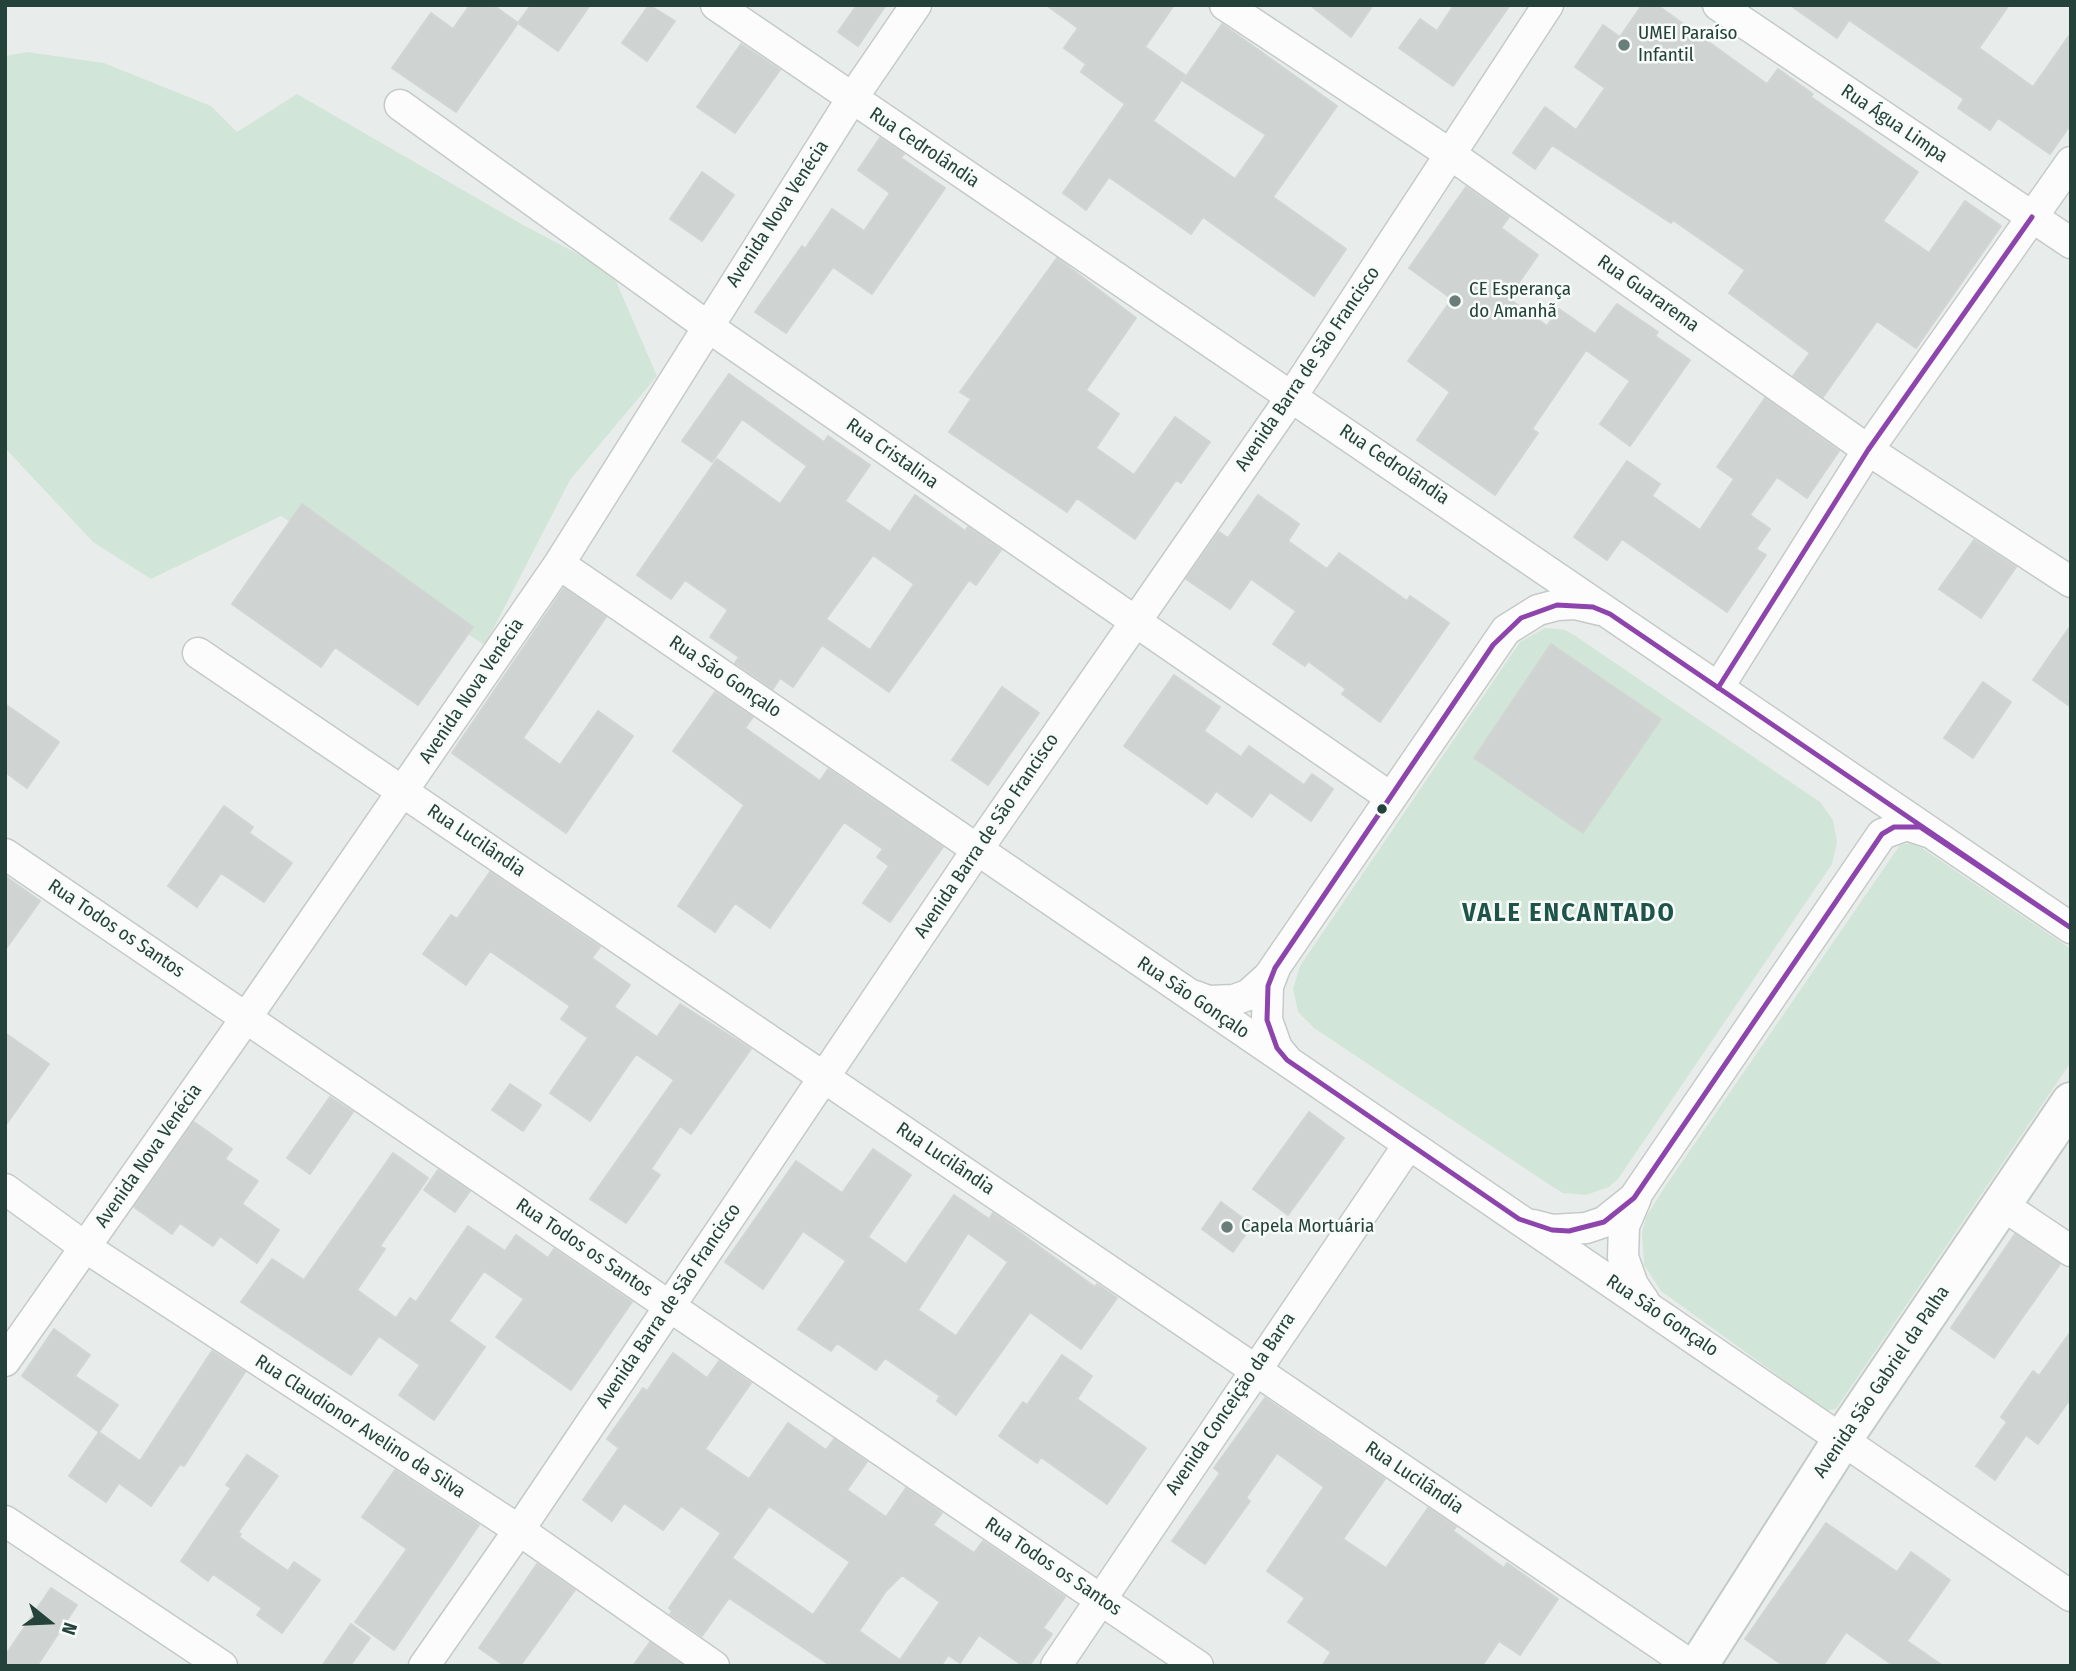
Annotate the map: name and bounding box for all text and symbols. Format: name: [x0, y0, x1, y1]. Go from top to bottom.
place label: UMEI Paraíso Infantil: [1638, 23, 1738, 67]
marker: UMEI Paraíso Infantil: [1616, 37, 1632, 53]
street label: Rua Água Limpa: [1836, 80, 1952, 168]
street label: Rua Cedrolândia: [865, 103, 983, 193]
street label: Avenida Nova Venécia: [722, 136, 834, 292]
street label: Rua Guararema: [1593, 251, 1703, 337]
street label: Avenida Barra de São Francisco: [1231, 262, 1385, 476]
place label: CE Esperança do Amanhã: [1469, 279, 1571, 323]
marker: CE Esperança do Amanhã: [1447, 293, 1463, 309]
street label: Rua Cristalina: [842, 414, 942, 494]
street label: Rua Cedrolândia: [1335, 420, 1453, 510]
street label: Avenida Nova Venécia: [415, 614, 529, 768]
street label: Rua São Gonçalo: [665, 631, 785, 723]
street label: Avenida Barra de São Francisco: [910, 729, 1064, 943]
street label: Rua Lucilândia: [423, 800, 529, 882]
unlabelled marker: [1375, 802, 1389, 816]
street label: Rua Todos os Santos: [43, 875, 189, 983]
district label: VALE ENCANTADO: [1464, 898, 1674, 930]
street label: Rua São Gonçalo: [1133, 952, 1253, 1044]
street label: Avenida Nova Venécia: [91, 1080, 207, 1232]
street label: Rua Lucilândia: [892, 1118, 998, 1200]
street label: Rua Todos os Santos: [511, 1194, 657, 1302]
street label: Avenida Barra de São Francisco: [592, 1199, 746, 1413]
place label: Capela Mortuária: [1241, 1216, 1374, 1238]
marker: Capela Mortuária: [1219, 1219, 1235, 1235]
street label: Rua São Gonçalo: [1602, 1270, 1722, 1362]
street label: Avenida São Gabriel da Palha: [1809, 1282, 1955, 1482]
street label: Avenida Conceição da Barra: [1161, 1308, 1301, 1500]
street label: Rua Claudionor Avelino da Silva: [251, 1350, 469, 1504]
street label: Rua Lucilândia: [1361, 1437, 1467, 1519]
street label: Rua Todos os Santos: [980, 1513, 1126, 1621]
north arrow: [14, 1587, 84, 1657]
text: N: [57, 1620, 82, 1638]

